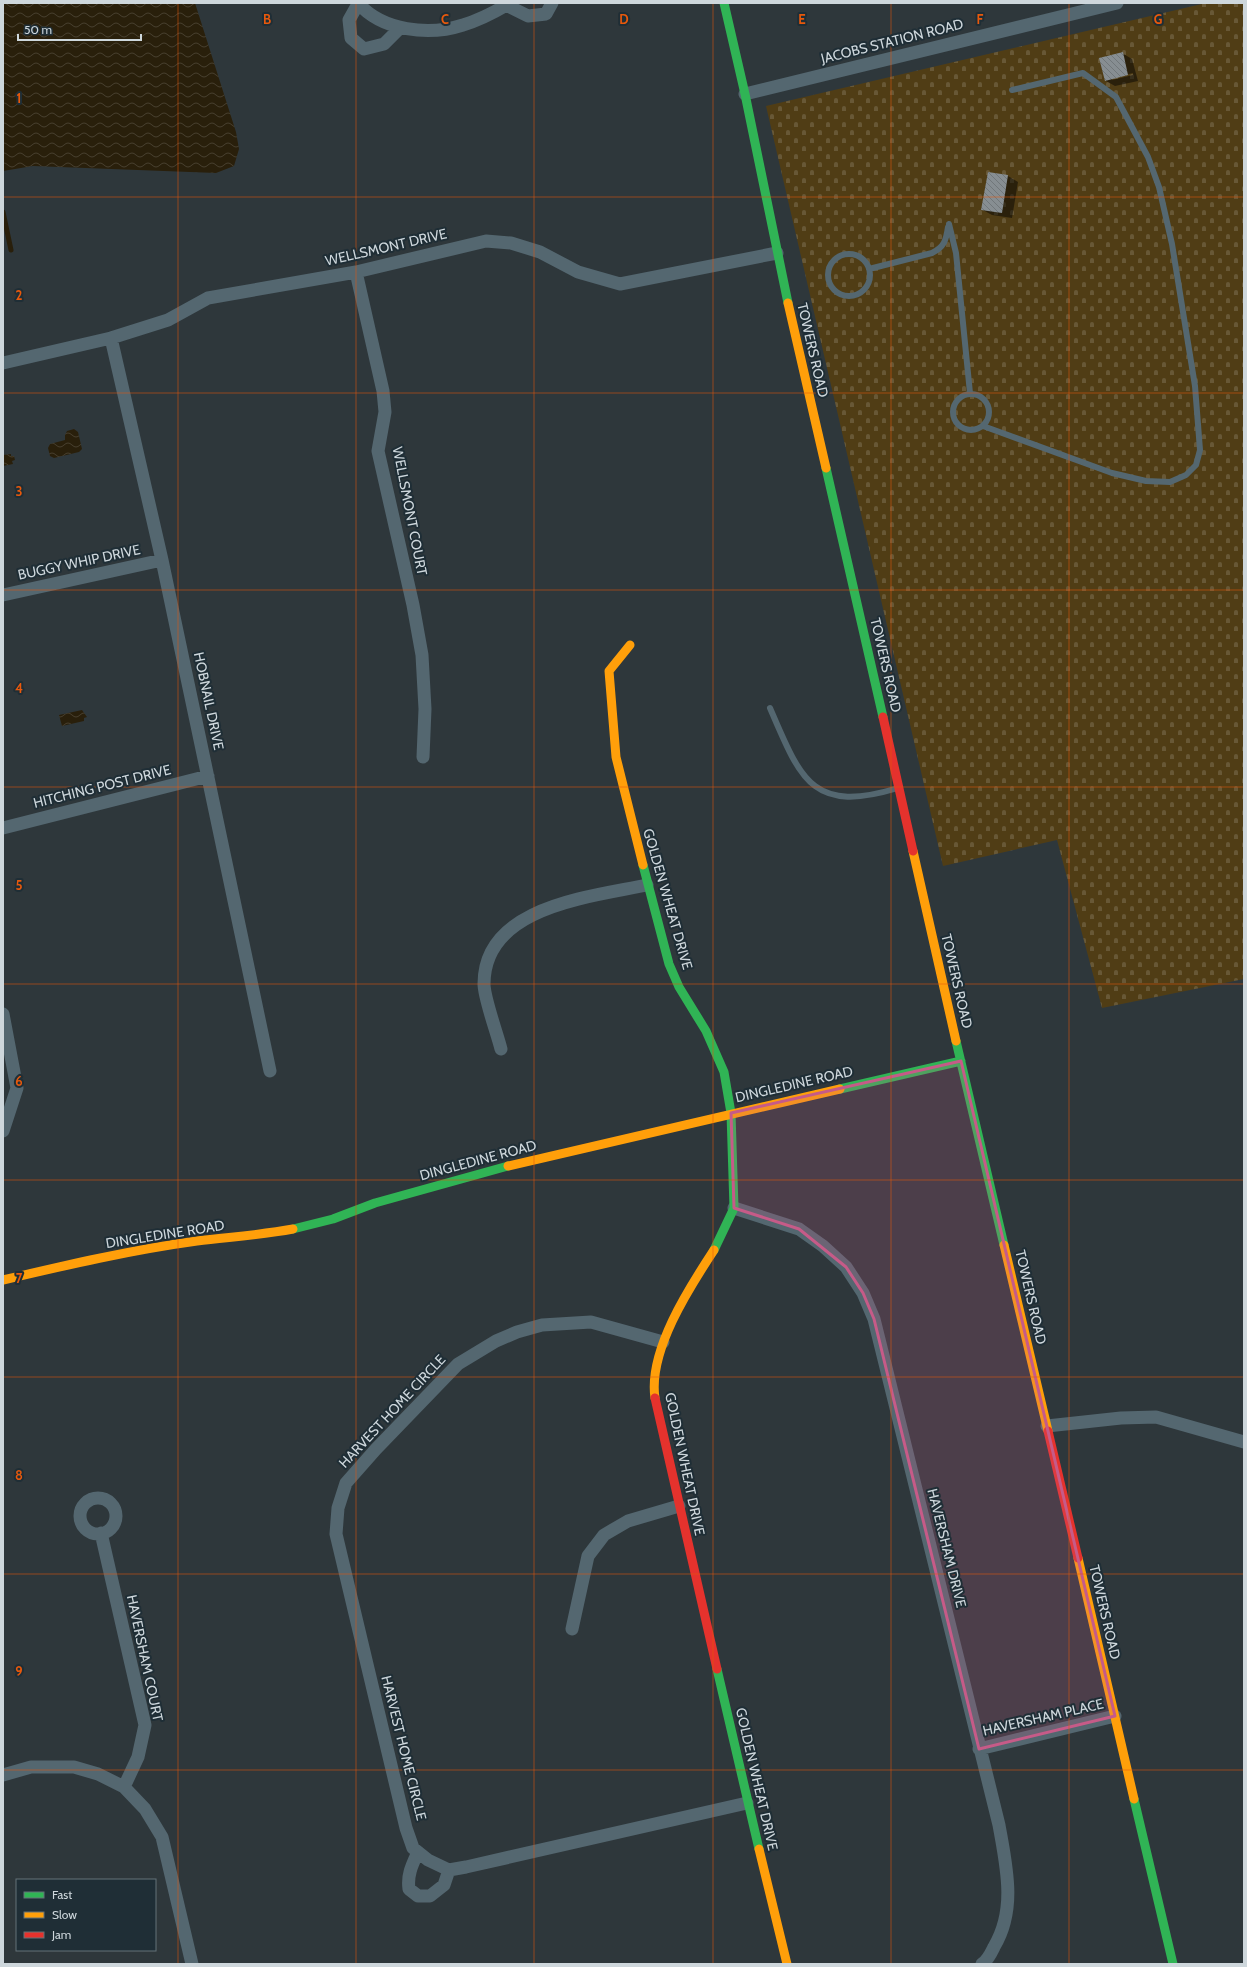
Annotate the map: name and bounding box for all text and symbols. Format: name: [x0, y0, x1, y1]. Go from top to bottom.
text: B: [263, 11, 271, 27]
text: C: [441, 11, 449, 27]
text: D: [619, 11, 629, 27]
text: E: [798, 11, 806, 27]
text: F: [977, 11, 984, 27]
text: G: [1154, 11, 1163, 27]
street label: JACOBS STATION ROAD: [818, 15, 965, 68]
scale bar: [18, 16, 141, 42]
text: 50 m: [24, 22, 52, 37]
text: 1: [17, 90, 21, 106]
street label: WELLSMONT DRIVE: [323, 224, 449, 270]
text: 2: [16, 287, 23, 303]
street label: TOWERS ROAD: [793, 301, 833, 399]
street label: WELLSMONT COURT: [389, 445, 431, 577]
text: 3: [15, 483, 23, 499]
street label: BUGGY WHIP DRIVE: [16, 540, 142, 584]
street label: TOWERS ROAD: [866, 616, 906, 714]
street label: HOBNAIL DRIVE: [190, 650, 228, 752]
text: 4: [15, 680, 23, 696]
street label: HITCHING POST DRIVE: [31, 760, 173, 812]
street label: GOLDEN WHEAT DRIVE: [639, 826, 697, 972]
text: 5: [16, 877, 23, 893]
street label: TOWERS ROAD: [937, 932, 977, 1030]
street label: DINGLEDINE ROAD: [733, 1062, 855, 1106]
text: 6: [15, 1073, 23, 1089]
street label: DINGLEDINE ROAD: [418, 1136, 538, 1184]
street label: DINGLEDINE ROAD: [104, 1216, 226, 1252]
street label: TOWERS ROAD: [1011, 1248, 1051, 1346]
text: 7: [16, 1270, 23, 1286]
street label: HARVEST HOME CIRCLE: [335, 1350, 449, 1472]
street label: GOLDEN WHEAT DRIVE: [661, 1391, 709, 1538]
text: 8: [15, 1467, 23, 1483]
street label: HAVERSHAM DRIVE: [923, 1487, 971, 1610]
street label: TOWERS ROAD: [1085, 1563, 1125, 1661]
street label: HAVERSHAM COURT: [123, 1593, 167, 1723]
text: 9: [15, 1663, 23, 1679]
street label: HARVEST HOME CIRCLE: [377, 1674, 431, 1823]
street label: HAVERSHAM PLACE: [981, 1694, 1105, 1740]
street label: GOLDEN WHEAT DRIVE: [732, 1706, 782, 1852]
legend: [16, 1879, 156, 1951]
text: Fast: [52, 1887, 72, 1902]
text: Slow: [52, 1907, 77, 1922]
text: Jam: [51, 1927, 71, 1942]

